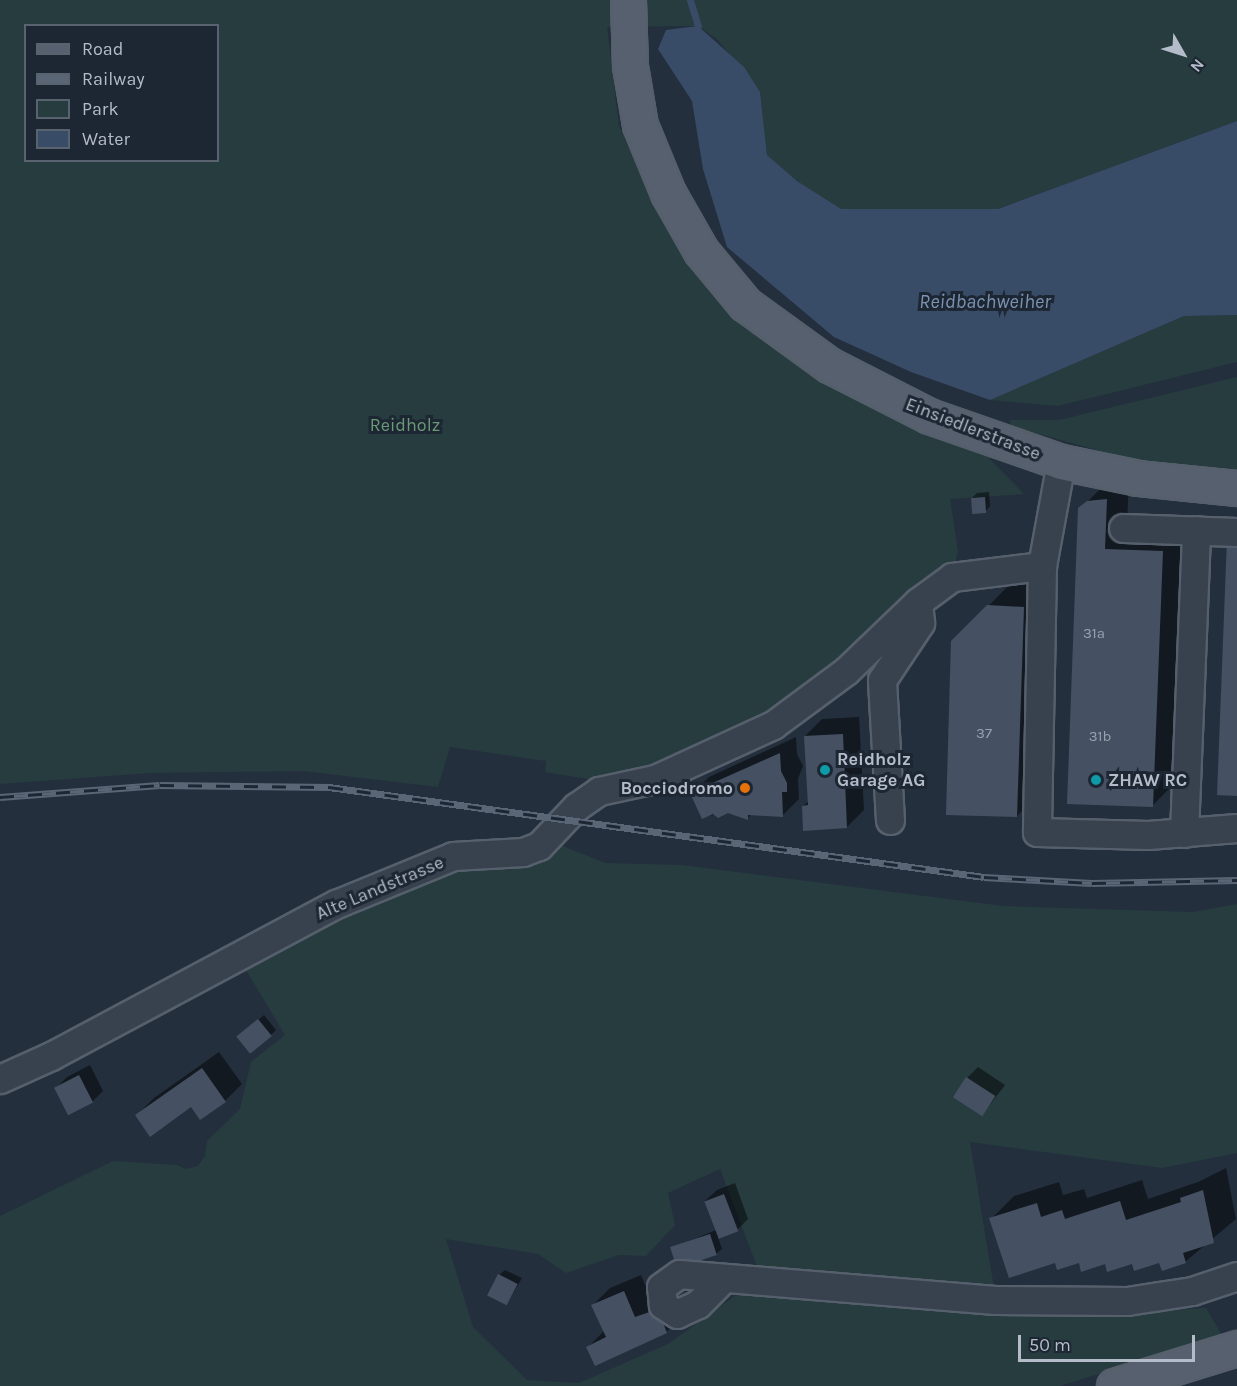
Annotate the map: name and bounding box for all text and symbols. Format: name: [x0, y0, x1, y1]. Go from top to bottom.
legend: [24, 24, 219, 162]
north arrow: [1153, 24, 1213, 84]
text: Road: [82, 38, 123, 60]
text: N: [1186, 55, 1208, 76]
text: Railway: [82, 68, 145, 90]
text: Park: [82, 98, 119, 120]
text: Water: [82, 128, 130, 150]
water label: Reidbachweiher: [919, 289, 1051, 313]
street label: Einsiedlerstrasse: [903, 393, 1043, 465]
park label: Reidholz: [370, 414, 440, 436]
house number: 31a: [1083, 625, 1105, 643]
house number: 37: [976, 725, 992, 743]
house number: 31b: [1089, 728, 1111, 746]
place label: Reidholz Garage AG: [837, 749, 925, 792]
marker: Reidholz Garage AG: [818, 763, 832, 777]
place label: ZHAW RC: [1108, 769, 1187, 791]
marker: ZHAW RC: [1089, 773, 1103, 787]
place label: Bocciodromo: [620, 777, 733, 799]
marker: Bocciodromo: [738, 781, 752, 795]
street label: Alte Landstrasse: [313, 851, 447, 925]
scale bar: [1021, 1323, 1198, 1361]
text: 50 m: [1029, 1334, 1071, 1356]

